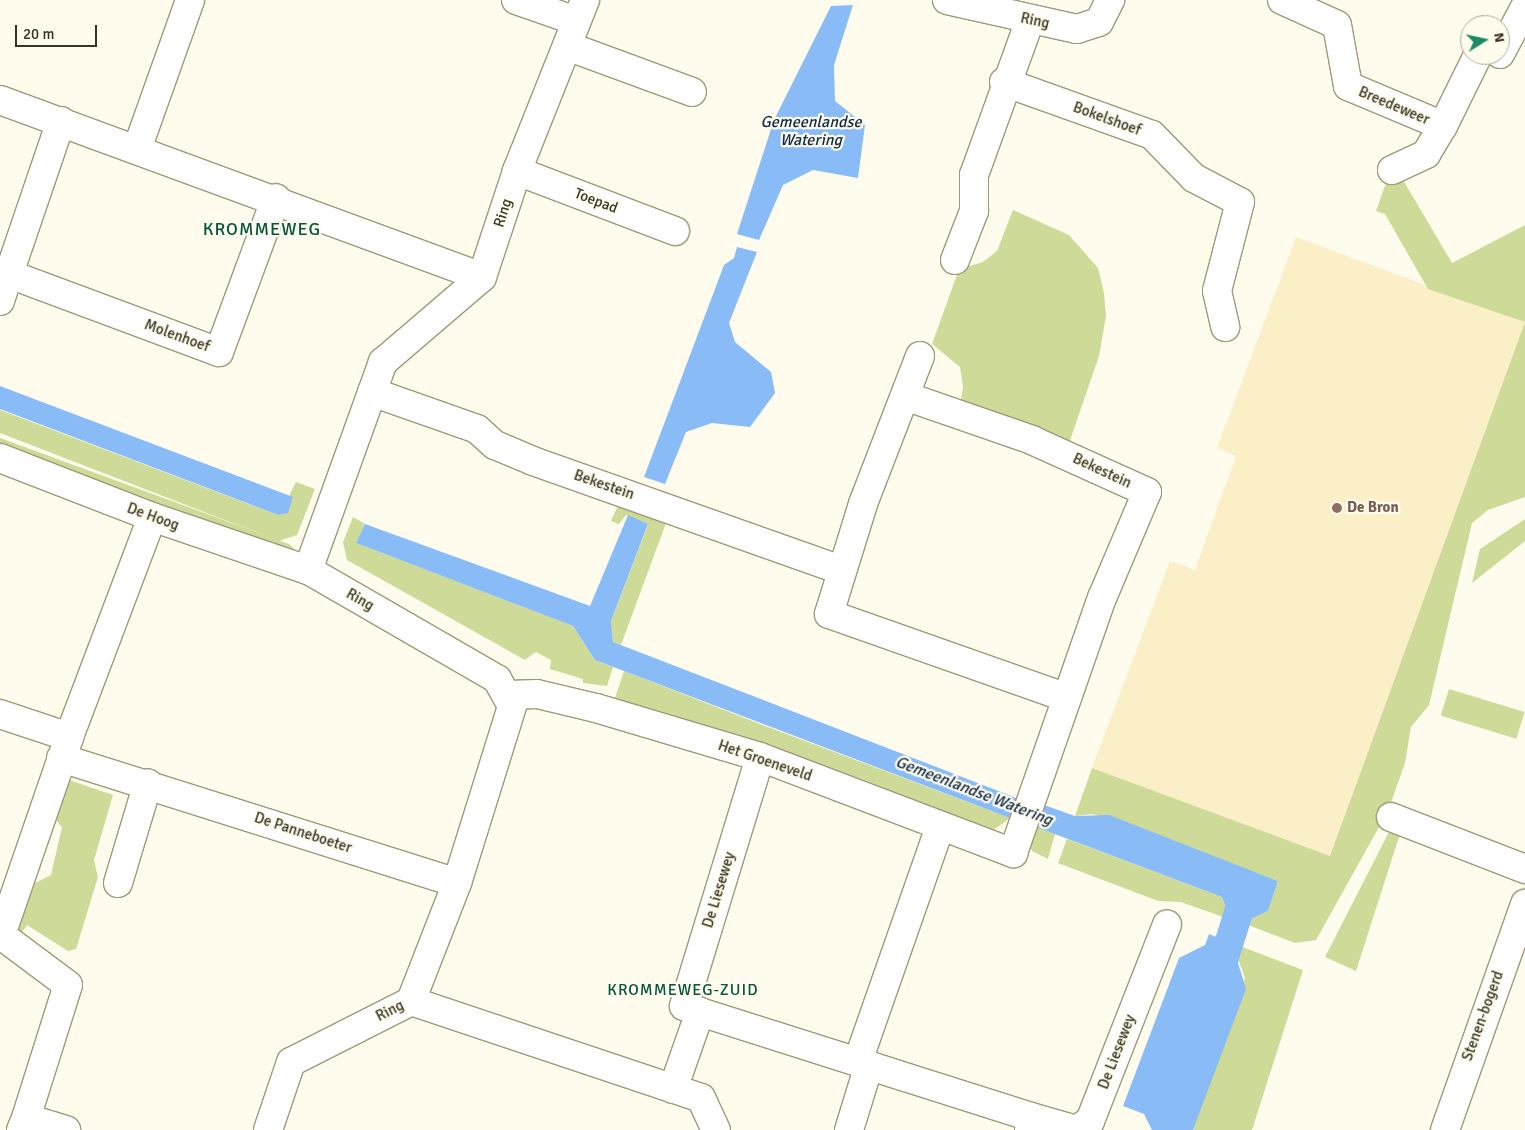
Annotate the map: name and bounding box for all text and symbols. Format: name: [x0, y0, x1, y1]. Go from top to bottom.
street label: Ring: [1019, 9, 1051, 33]
scale bar: [18, 15, 100, 47]
north arrow: [1460, 15, 1510, 65]
text: 20 m: [23, 25, 54, 43]
text: N: [1490, 31, 1508, 44]
street label: Breedeweer: [1356, 83, 1432, 129]
street label: Bokelshoef: [1071, 98, 1143, 140]
water label: Gemeenlandse Watering: [761, 112, 861, 150]
street label: Toepad: [572, 185, 620, 217]
street label: Ring: [490, 196, 516, 230]
district label: KROMMEWEG: [202, 218, 322, 240]
street label: Molenhoef: [142, 316, 212, 356]
street label: Bekestein: [1070, 450, 1134, 492]
street label: Bekestein: [571, 466, 637, 504]
street label: De Hoog: [124, 499, 182, 535]
place label: De Bron: [1347, 499, 1399, 517]
marker: De Bron: [1331, 502, 1343, 514]
street label: Ring: [343, 585, 377, 615]
street label: Het Groeneveld: [716, 736, 814, 786]
water label: Gemeenlandse Watering: [893, 752, 1055, 830]
street label: De Panneboeter: [252, 809, 354, 857]
street label: De Liesewey: [699, 850, 739, 930]
street label: Stenen-bogerd: [1458, 968, 1508, 1064]
district label: KROMMEWEG-ZUID: [606, 980, 760, 1000]
street label: Ring: [373, 996, 407, 1026]
street label: De Liesewey: [1095, 1012, 1139, 1092]

